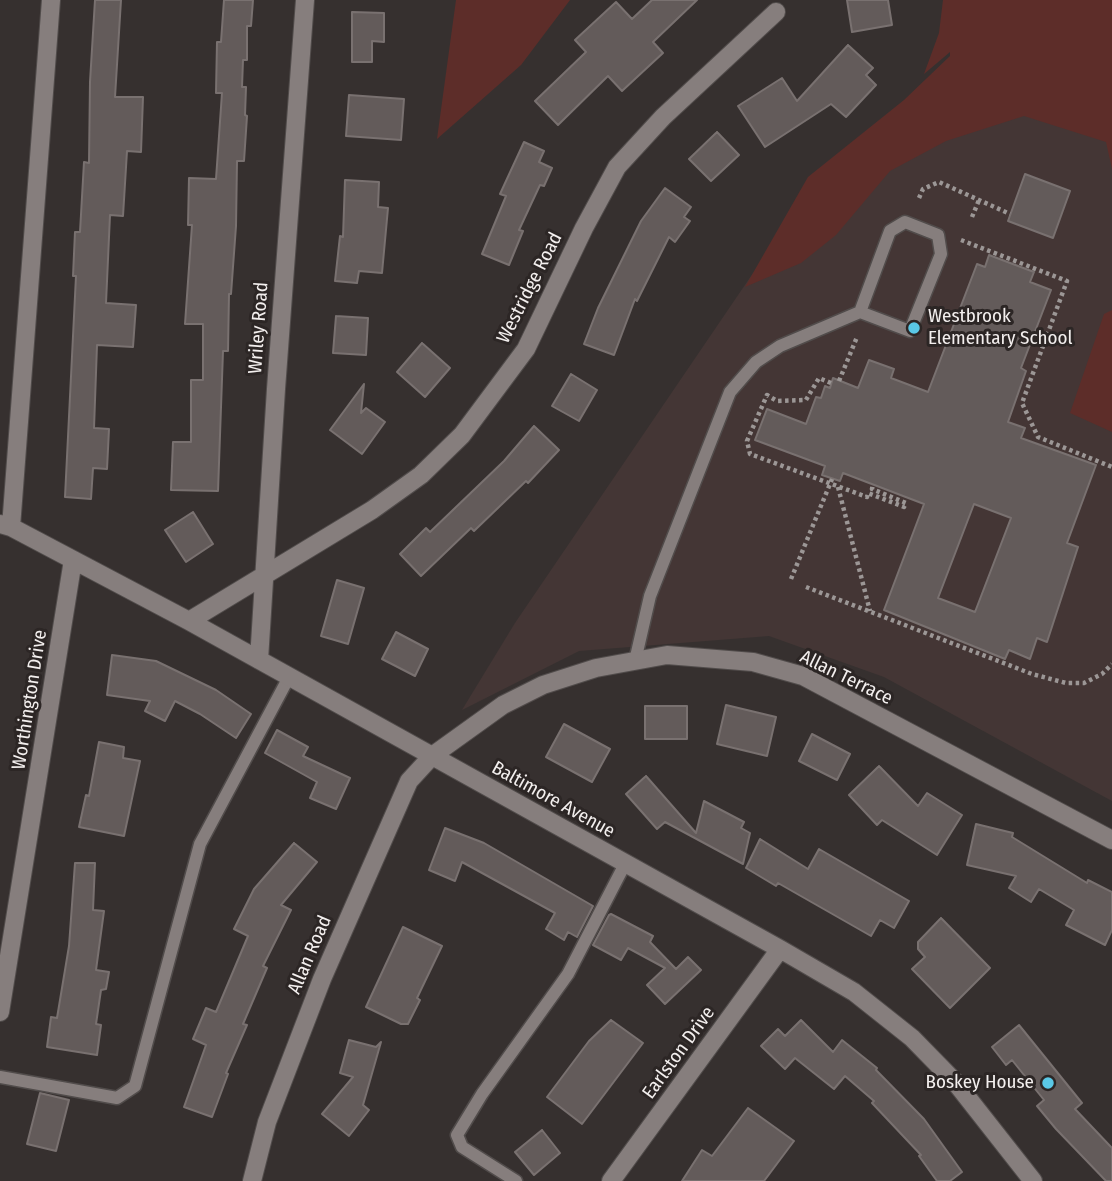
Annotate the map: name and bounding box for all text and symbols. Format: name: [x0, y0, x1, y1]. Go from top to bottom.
street label: Westridge Road: [492, 229, 568, 347]
street label: Wriley Road: [244, 281, 274, 375]
place label: Westbrook Elementary School: [928, 306, 1073, 350]
marker: Westbrook Elementary School: [906, 320, 922, 336]
street label: Worthington Drive: [8, 628, 52, 772]
street label: Allan Terrace: [796, 646, 896, 710]
street label: Baltimore Avenue: [487, 757, 619, 843]
street label: Allan Road: [283, 912, 337, 998]
street label: Earlston Drive: [638, 1002, 720, 1104]
place label: Boskey House: [926, 1072, 1034, 1094]
marker: Boskey House: [1040, 1075, 1056, 1091]

